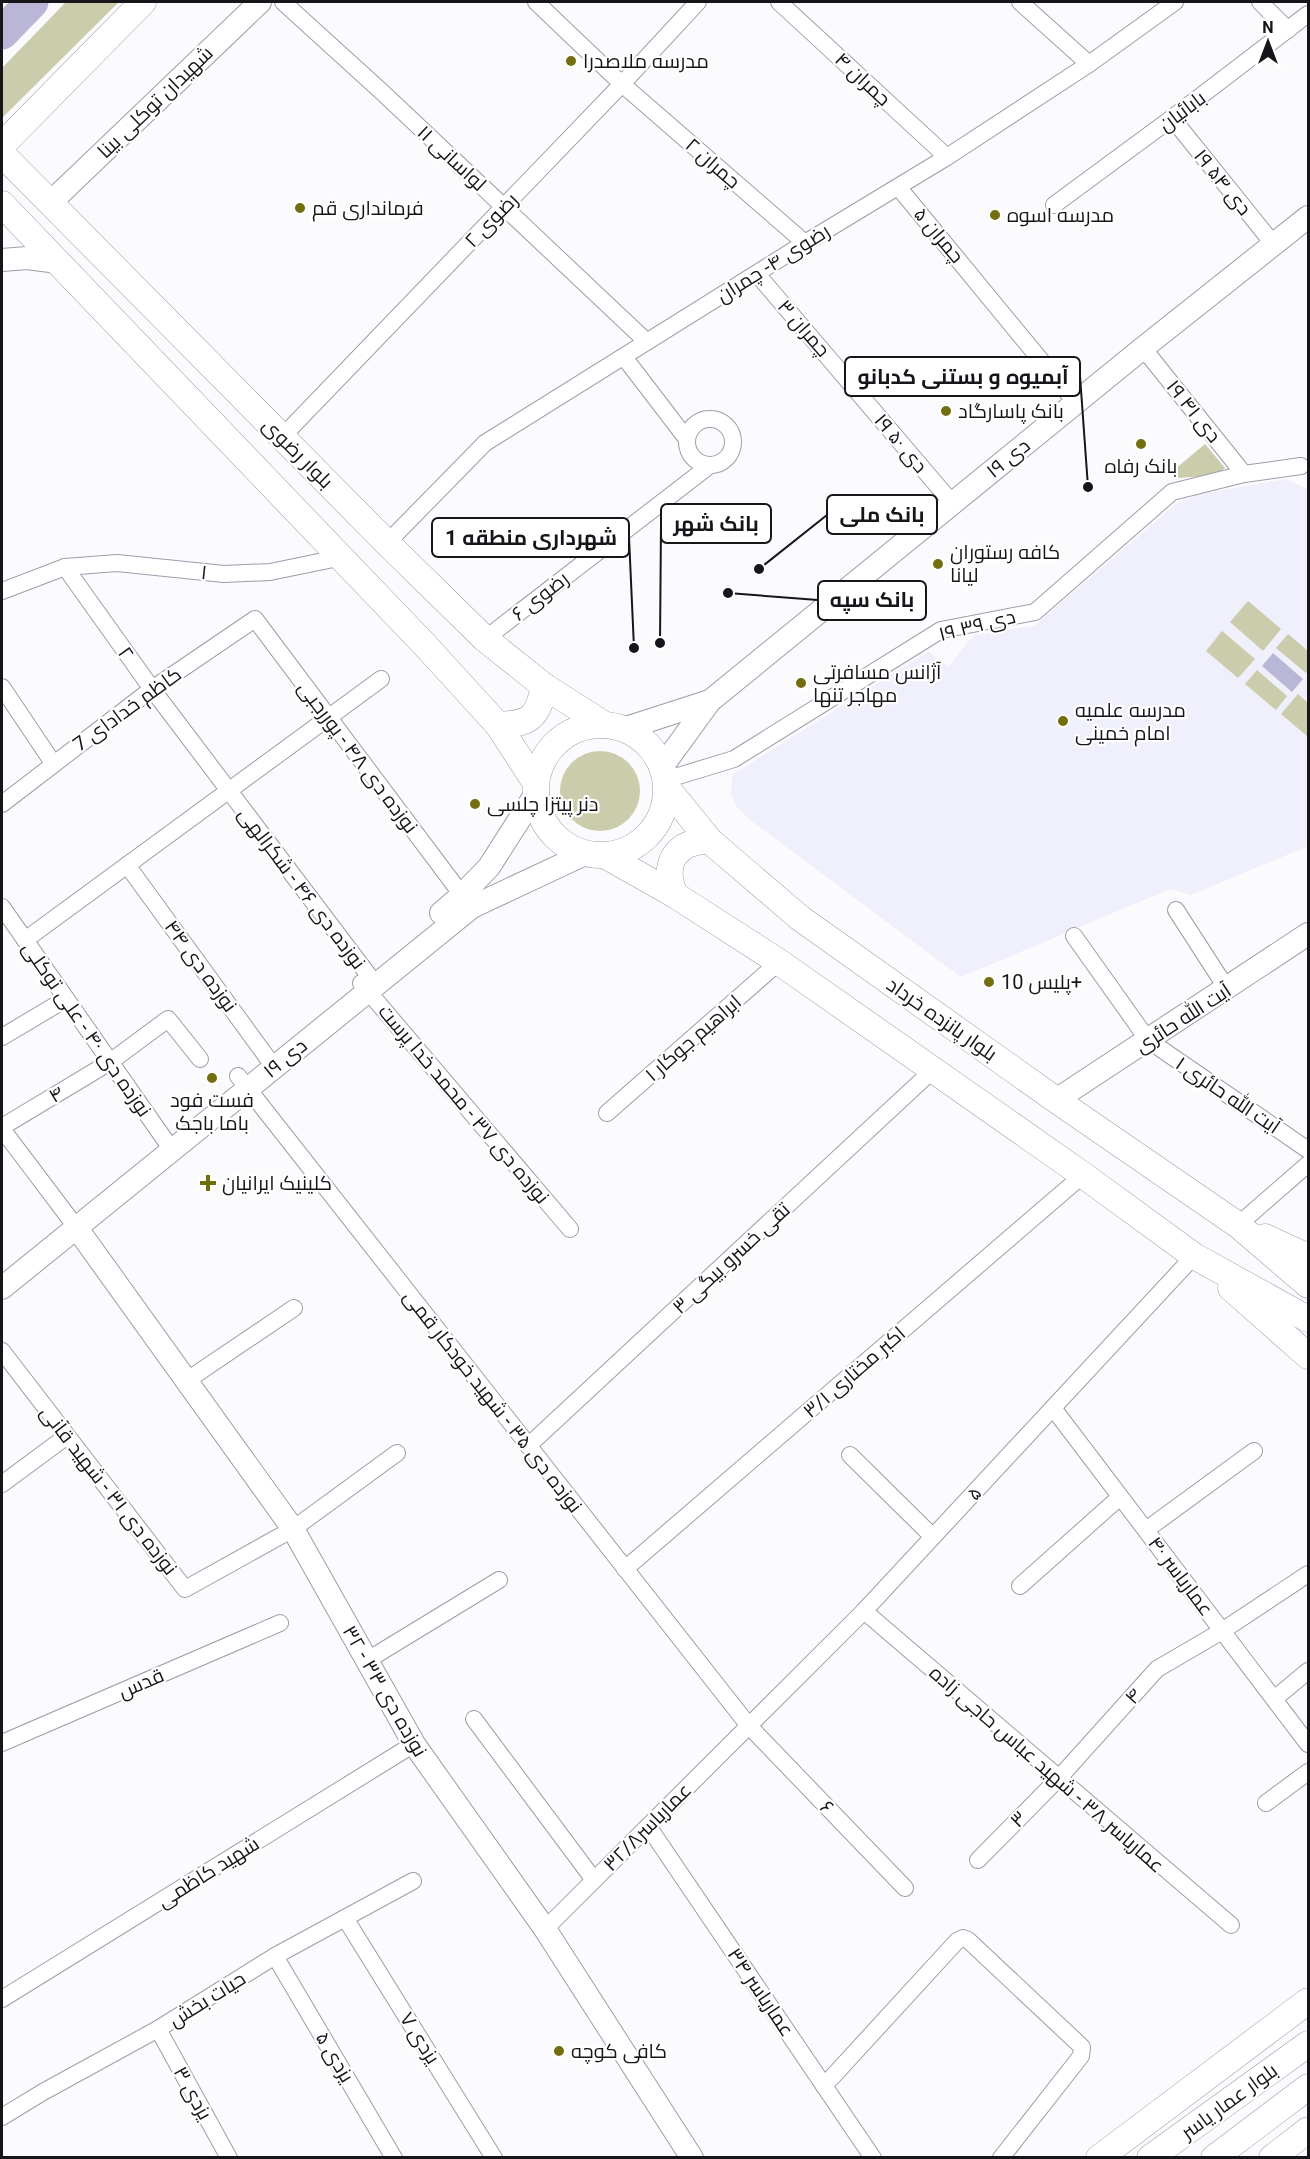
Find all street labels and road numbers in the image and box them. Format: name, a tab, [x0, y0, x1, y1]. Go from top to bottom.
street label: شهیدان توکلی بینا	[92, 41, 218, 164]
street label: چمران ۴	[829, 47, 896, 112]
street label: بابائیان	[1154, 85, 1211, 137]
street label: لواسانی ۱۱	[412, 120, 491, 197]
street label: چمران ۲	[680, 133, 745, 194]
street label: ۱۹ دی ۵۴	[1188, 144, 1257, 221]
street label: رضوی ۲	[459, 188, 524, 253]
street label: چمران ۵	[908, 202, 969, 268]
street label: رضوی ۴- چمران	[712, 219, 835, 308]
street label: چمران ۳	[772, 295, 835, 362]
street label: ۱۹ دی ۴۱	[1161, 375, 1226, 448]
street label: ۱۹ دی ۵۰	[869, 408, 933, 478]
street label: بلوار رضوی	[257, 413, 338, 494]
street label: ۱۹ دی	[981, 433, 1035, 484]
street label: ۱	[200, 560, 208, 584]
street label: رضوی ۶	[507, 566, 574, 626]
street label: ۱۹ دی ۳۹	[936, 604, 1018, 647]
street label: ۲	[113, 642, 139, 664]
street label: 7 کاظم خدادای	[68, 662, 187, 758]
street label: نوزده دی ۴۸ - پوررجبی	[292, 676, 423, 838]
street label: نوزده دی ۴۶ - شکرالهی	[232, 802, 371, 974]
street label: نوزده دی ۴۴	[159, 915, 242, 1017]
street label: نوزده دی ۴۰ - علی توکلی	[17, 937, 157, 1121]
street label: بلوار پانزده خرداد	[882, 972, 1002, 1067]
street label: آیت الله حائری	[1130, 977, 1237, 1059]
street label: ۱ ابراهیم جوکار	[640, 990, 747, 1088]
street label: نوزده دی ۳۷ - محمد خدا پرست	[373, 999, 554, 1209]
street label: ۱۹ دی	[258, 1033, 312, 1084]
street label: آیت الله حائری ۱	[1171, 1050, 1286, 1140]
street label: ۴	[44, 1080, 68, 1108]
street label: ۳ تقی خسرو بیگی	[667, 1197, 796, 1319]
street label: نوزده دی ۳۵ - شهید خودکار قمی	[398, 1285, 588, 1518]
street label: ۳/۱ اکبر مختاری	[798, 1321, 911, 1424]
street label: نوزده دی ۳۱ - شهید قآنی	[35, 1400, 183, 1580]
street label: ۵	[961, 1481, 987, 1505]
street label: عماریاسر ۴۰	[1143, 1532, 1219, 1620]
street label: ۳۲ - نوزده دی ۳۳	[337, 1621, 432, 1761]
street label: عماریاسر ۳۸ - شهید عباس حاجی زاده	[925, 1661, 1169, 1877]
street label: قدس	[115, 1663, 168, 1704]
street label: ۴	[1120, 1683, 1146, 1709]
street label: عماریاسر۳۲/۸	[598, 1778, 696, 1876]
street label: ۶	[815, 1795, 839, 1819]
street label: ۳	[1005, 1806, 1031, 1832]
street label: شهید کاظمی	[153, 1831, 264, 1914]
street label: عماریاسر ۳۴	[723, 1943, 799, 2041]
street label: حیات بخش	[164, 1966, 250, 2033]
street label: یزدی ۷	[394, 2008, 445, 2069]
street label: یزدی ۵	[310, 2027, 360, 2088]
street label: بلوار عمار یاسر	[1175, 2058, 1282, 2145]
street label: یزدی ۳	[168, 2062, 218, 2125]

